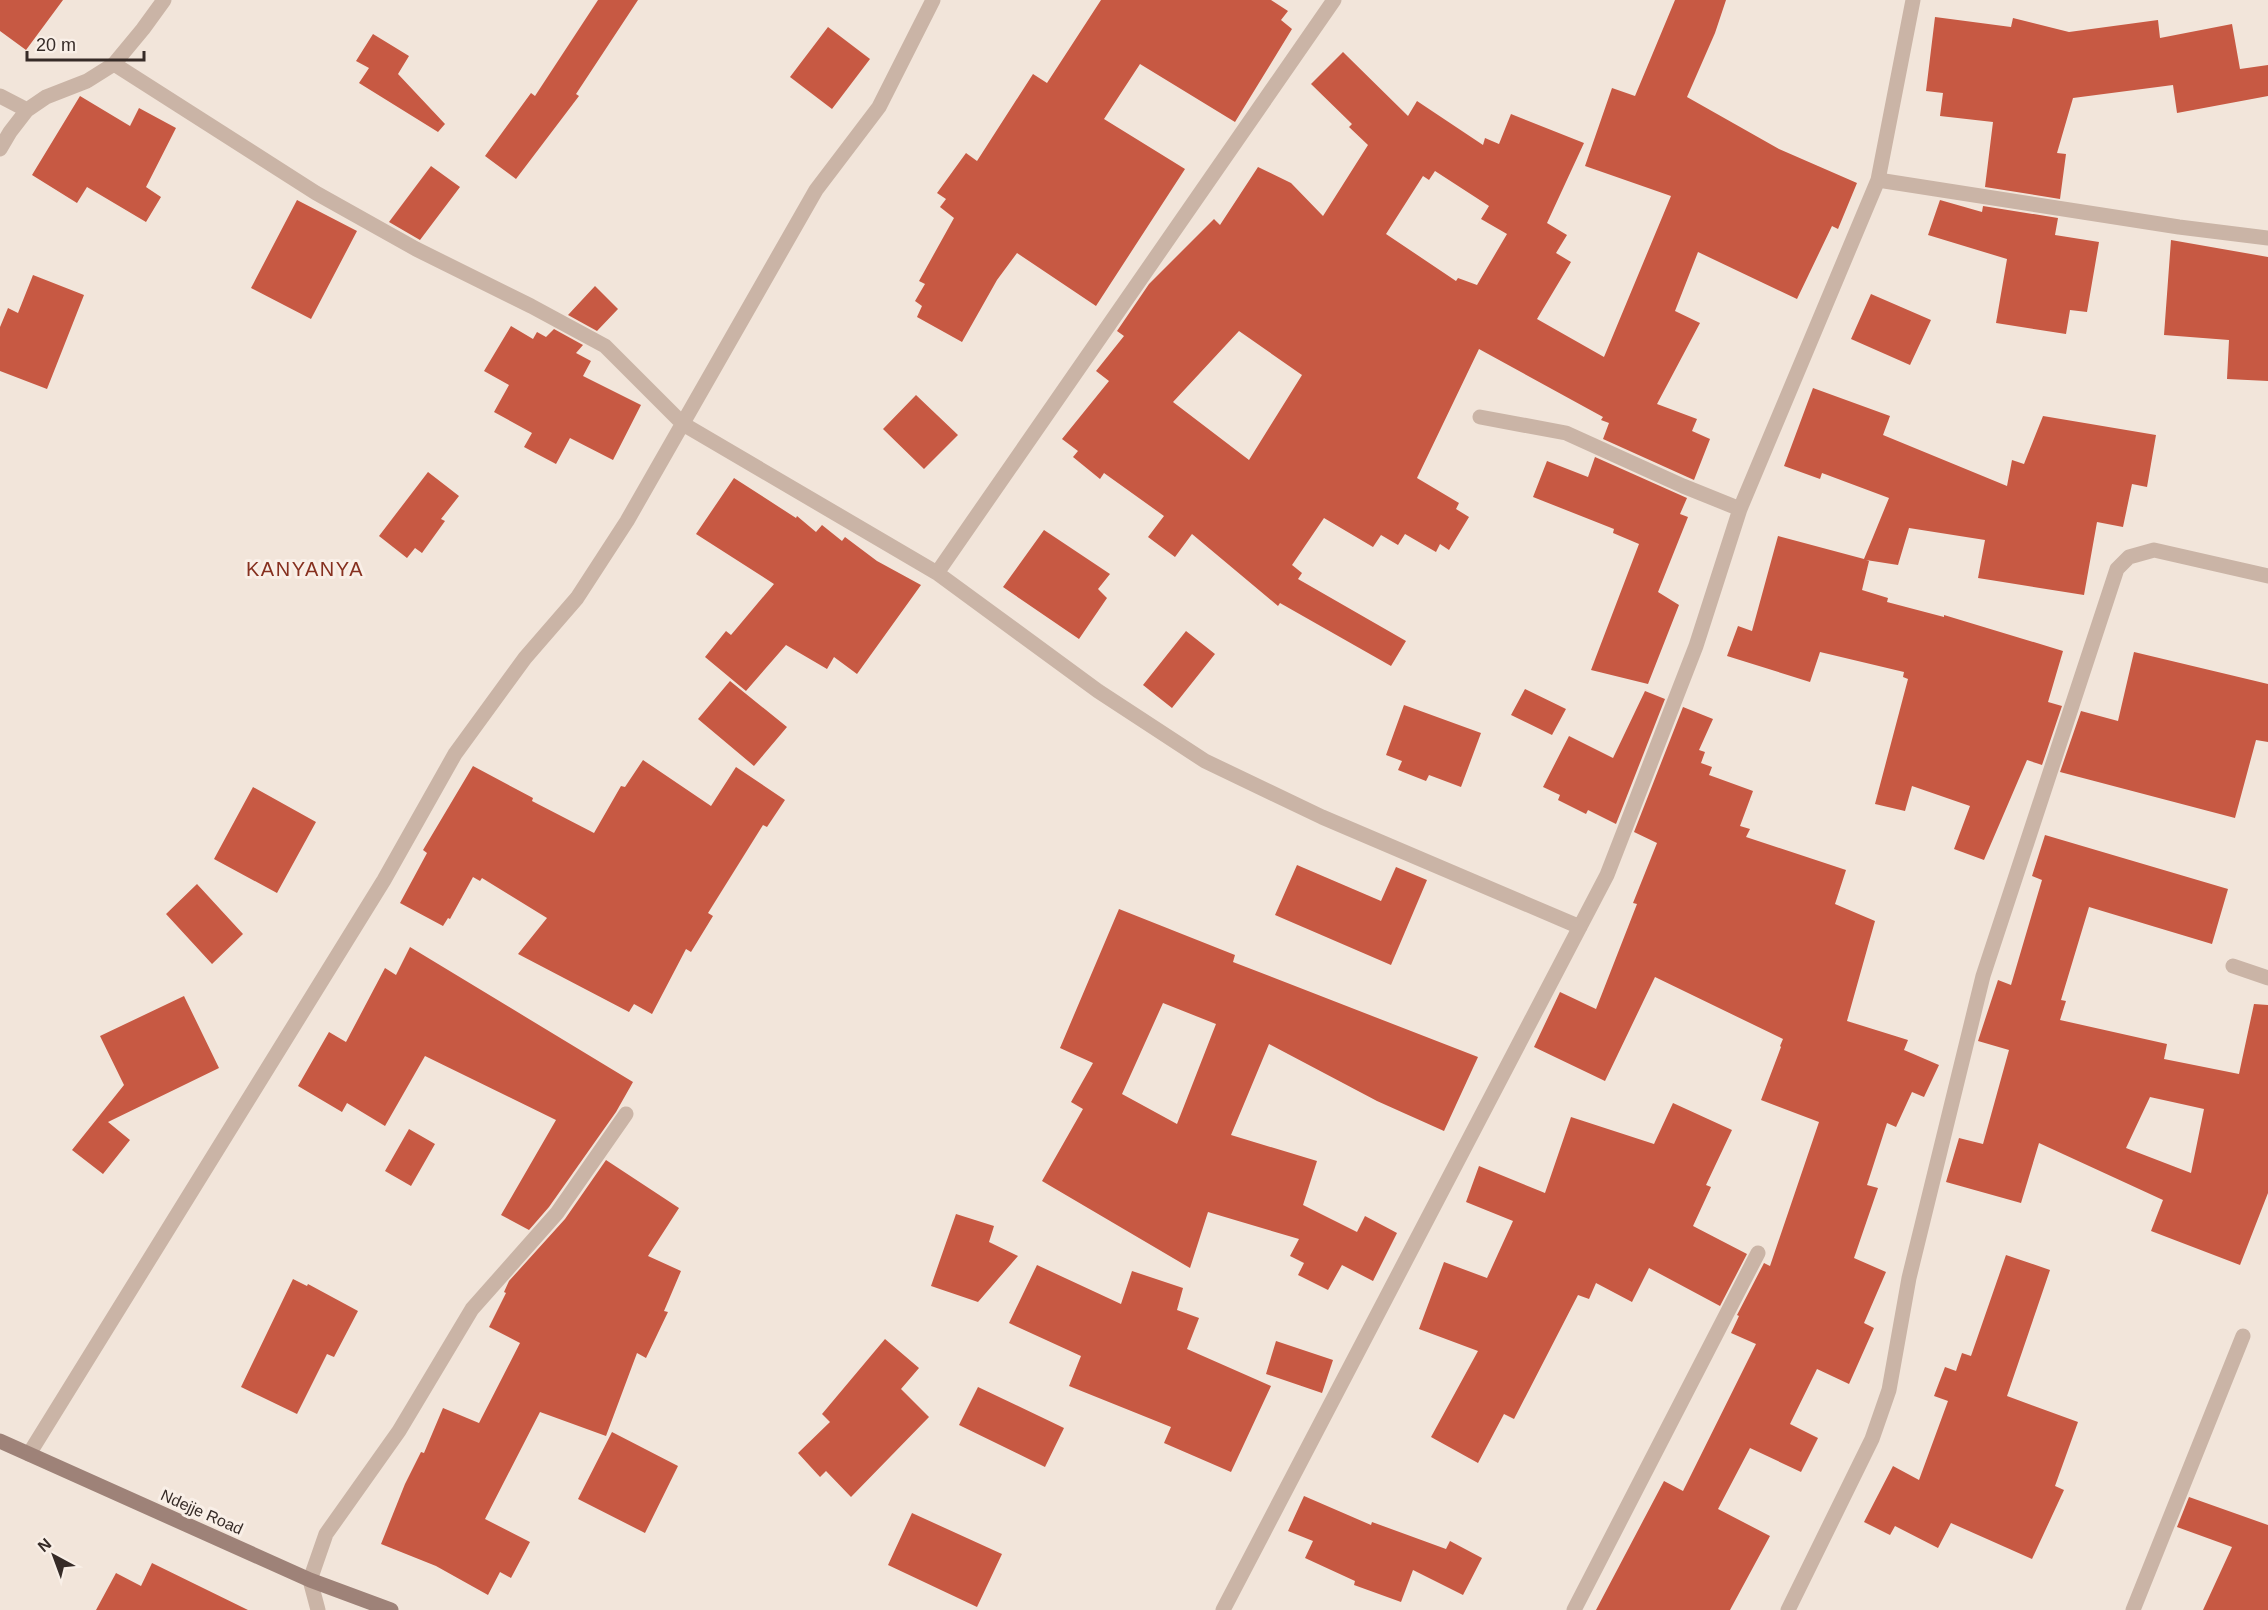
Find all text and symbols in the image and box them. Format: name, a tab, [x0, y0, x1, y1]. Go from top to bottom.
scale bar	[27, 24, 144, 62]
text: 20 m	[36, 35, 76, 55]
district label: KANYANYA	[246, 558, 364, 580]
street label: Ndejje Road	[158, 1486, 246, 1538]
north arrow	[24, 1526, 84, 1586]
text: N	[35, 1535, 54, 1555]

